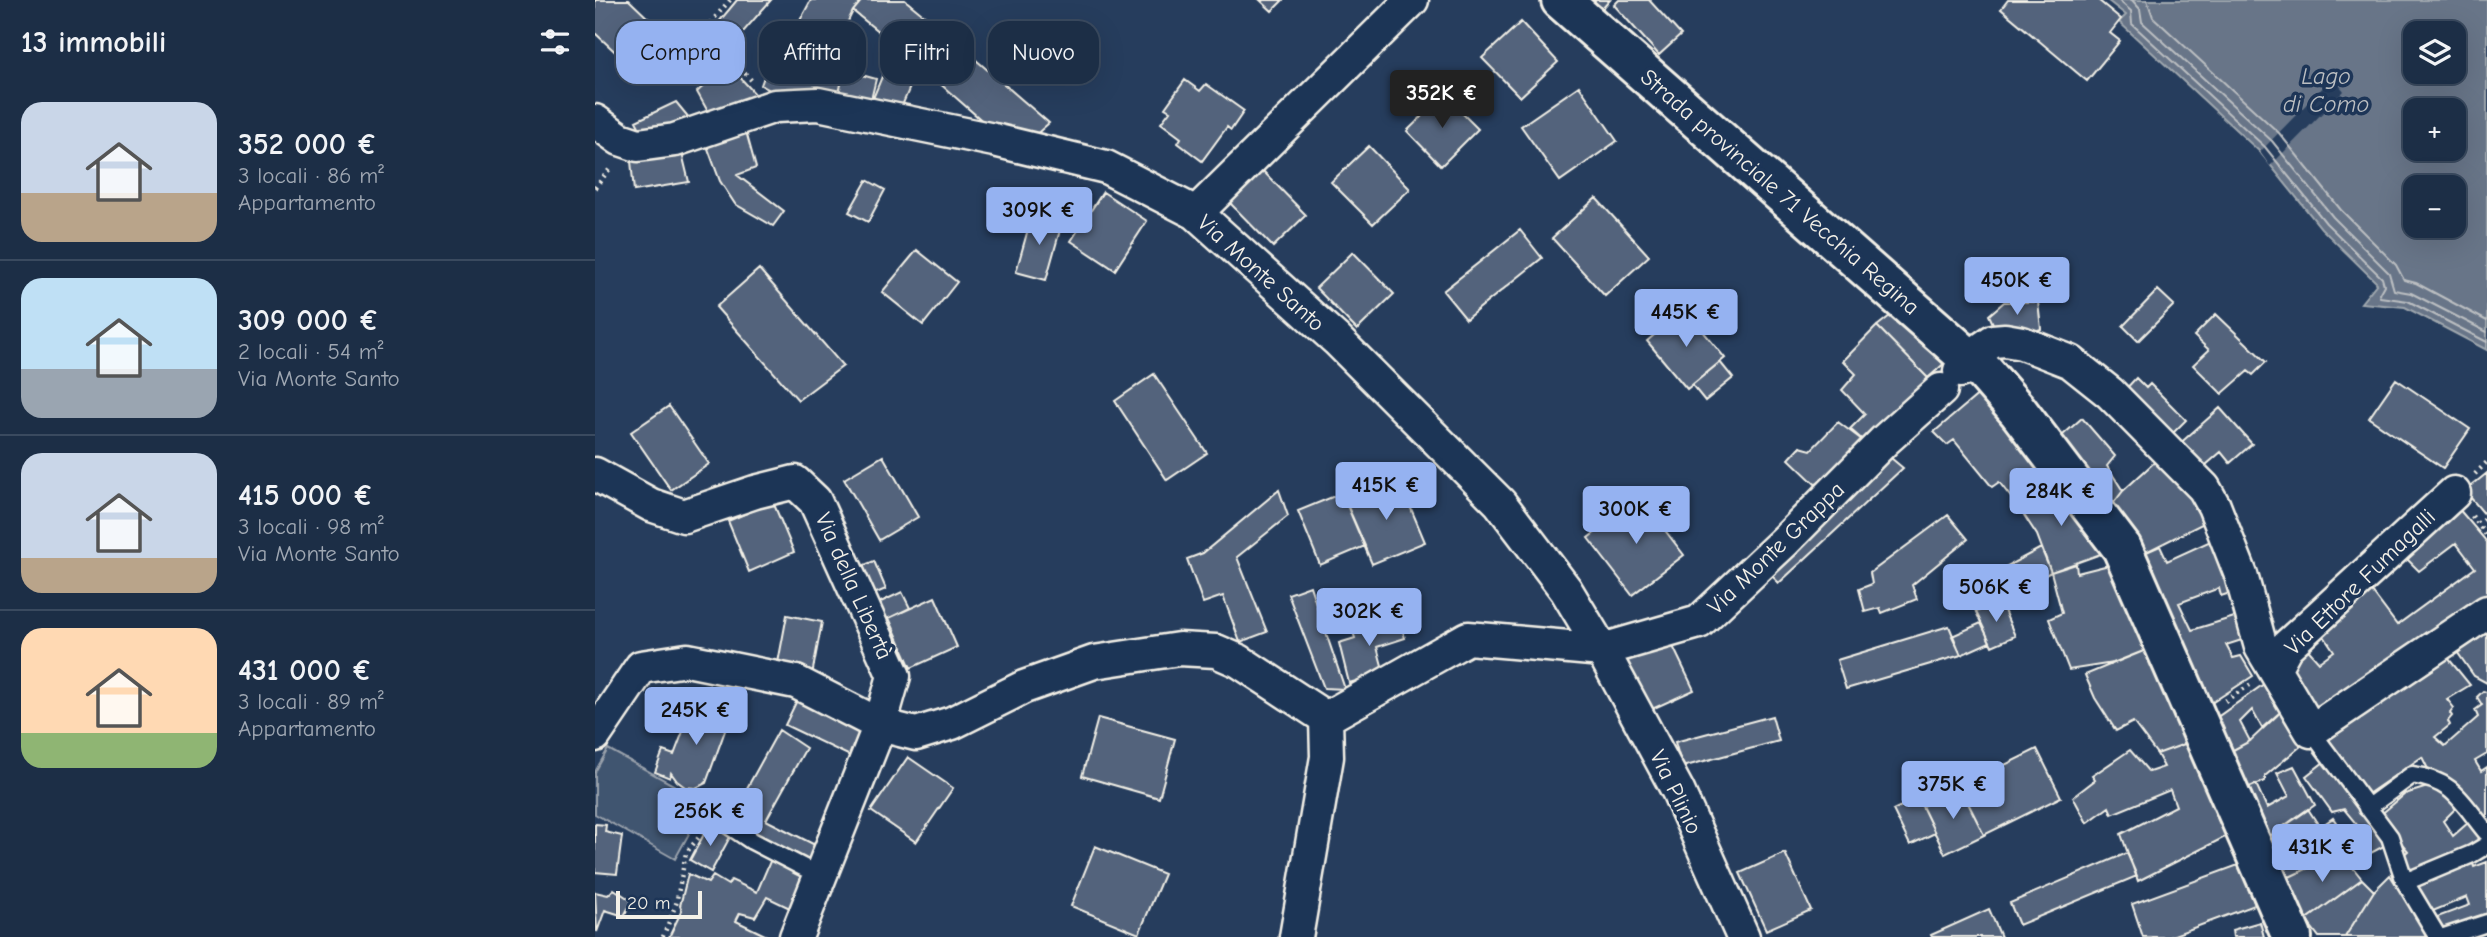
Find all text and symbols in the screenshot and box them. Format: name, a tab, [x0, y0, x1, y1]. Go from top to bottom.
chip: Compra	[616, 21, 745, 84]
chip: Affitta	[759, 21, 866, 84]
chip: Filtri	[880, 21, 974, 84]
chip: Nuovo	[988, 21, 1099, 84]
map controls	[2403, 21, 2466, 238]
button: layers	[2403, 21, 2466, 84]
icon: filters	[536, 23, 574, 61]
text: 13 immobili	[21, 25, 166, 60]
water label: Lago di Como	[2283, 62, 2369, 118]
street label: Strada provinciale 71 Vecchia Regina	[1635, 63, 1925, 321]
pin: 352K €	[1385, 71, 1499, 130]
text: 352K €	[1406, 79, 1478, 106]
button: +	[2403, 98, 2466, 161]
text: 352 000 €	[238, 127, 377, 162]
icon: home	[77, 130, 161, 214]
text: 3 locali · 86 m²	[238, 162, 384, 189]
button: −	[2403, 175, 2466, 238]
pin: 309K €	[982, 188, 1096, 247]
text: Appartamento	[238, 189, 376, 216]
text: 309K €	[1002, 196, 1076, 223]
street label: Via Monte Santo	[1192, 209, 1330, 337]
pin: 450K €	[1960, 258, 2074, 317]
text: 450K €	[1980, 266, 2054, 293]
pin: 445K €	[1629, 290, 1743, 349]
text: 445K €	[1651, 298, 1721, 325]
text: 309 000 €	[238, 303, 379, 338]
icon: home	[77, 306, 161, 390]
text: 2 locali · 54 m²	[238, 338, 384, 365]
text: Via Monte Santo	[238, 365, 400, 392]
pin: 415K €	[1329, 462, 1443, 522]
pin: 284K €	[2004, 468, 2118, 528]
text: 415K €	[1351, 471, 1421, 498]
street label: Via Monte Grappa	[1702, 476, 1850, 620]
text: 284K €	[2025, 477, 2097, 504]
text: 415 000 €	[238, 478, 373, 513]
icon: home	[77, 481, 161, 565]
pin: 300K €	[1579, 486, 1693, 546]
text: 300K €	[1599, 495, 1673, 522]
street label: Via Ettore Fumagalli	[2279, 503, 2441, 661]
street label: Via della Libertà	[810, 508, 898, 664]
text: 3 locali · 98 m²	[238, 513, 384, 540]
text: Via Monte Santo	[238, 540, 400, 567]
pin: 506K €	[1939, 564, 2053, 624]
text: 506K €	[1959, 573, 2033, 600]
pin: 302K €	[1312, 588, 1426, 648]
text: 302K €	[1333, 597, 1405, 624]
text: 431 000 €	[238, 653, 372, 688]
icon: home	[77, 656, 161, 740]
text: 3 locali · 89 m²	[238, 688, 384, 715]
pin: 245K €	[639, 688, 753, 747]
text: 245K €	[661, 696, 731, 723]
text: Appartamento	[238, 715, 376, 742]
street label: Via Plinio	[1644, 745, 1708, 839]
pin: 375K €	[1896, 762, 2010, 821]
text: 375K €	[1918, 770, 1988, 797]
pin: 256K €	[653, 788, 767, 848]
text: 256K €	[674, 797, 746, 824]
pin: 431K €	[2265, 824, 2379, 884]
text: 431K €	[2288, 833, 2356, 860]
scale bar	[616, 888, 702, 920]
text: 20 m	[627, 892, 671, 914]

